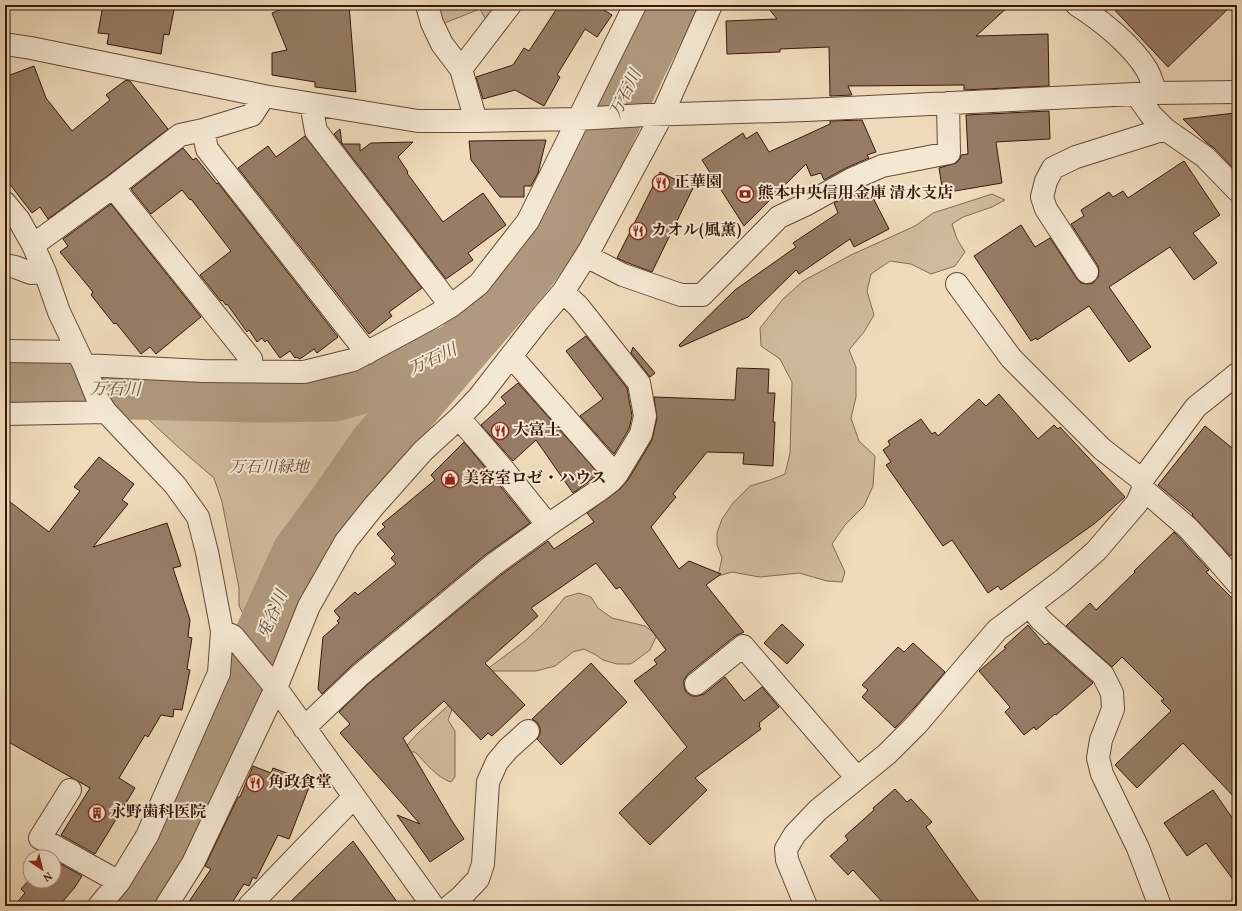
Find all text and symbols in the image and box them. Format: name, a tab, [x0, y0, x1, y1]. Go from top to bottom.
water label: 万石川	[604, 64, 648, 122]
place label: 正華園	[674, 172, 722, 194]
restaurant icon: 正華園	[651, 173, 671, 193]
place label: 熊本中央信用金庫 清水支店	[758, 183, 953, 205]
bank icon: 熊本中央信用金庫 清水支店	[735, 184, 755, 204]
place label: カオル(風薫)	[651, 220, 741, 242]
restaurant icon: カオル(風薫)	[628, 221, 648, 241]
water label: 万石川	[405, 338, 463, 381]
water label: 万石川	[89, 378, 143, 402]
place label: 大富士	[513, 420, 561, 442]
restaurant icon: 大富士	[490, 421, 510, 441]
park label: 万石川緑地	[229, 457, 311, 479]
place label: 美容室ロゼ・ハウス	[463, 468, 607, 490]
shop icon: 美容室ロゼ・ハウス	[440, 469, 460, 489]
water label: 兎谷川	[252, 585, 295, 643]
place label: 角政食堂	[268, 772, 332, 794]
restaurant icon: 角政食堂	[245, 773, 265, 793]
place label: 永野歯科医院	[110, 802, 206, 824]
building icon: 永野歯科医院	[87, 803, 107, 823]
north arrow	[22, 849, 62, 889]
text: N	[39, 868, 54, 884]

